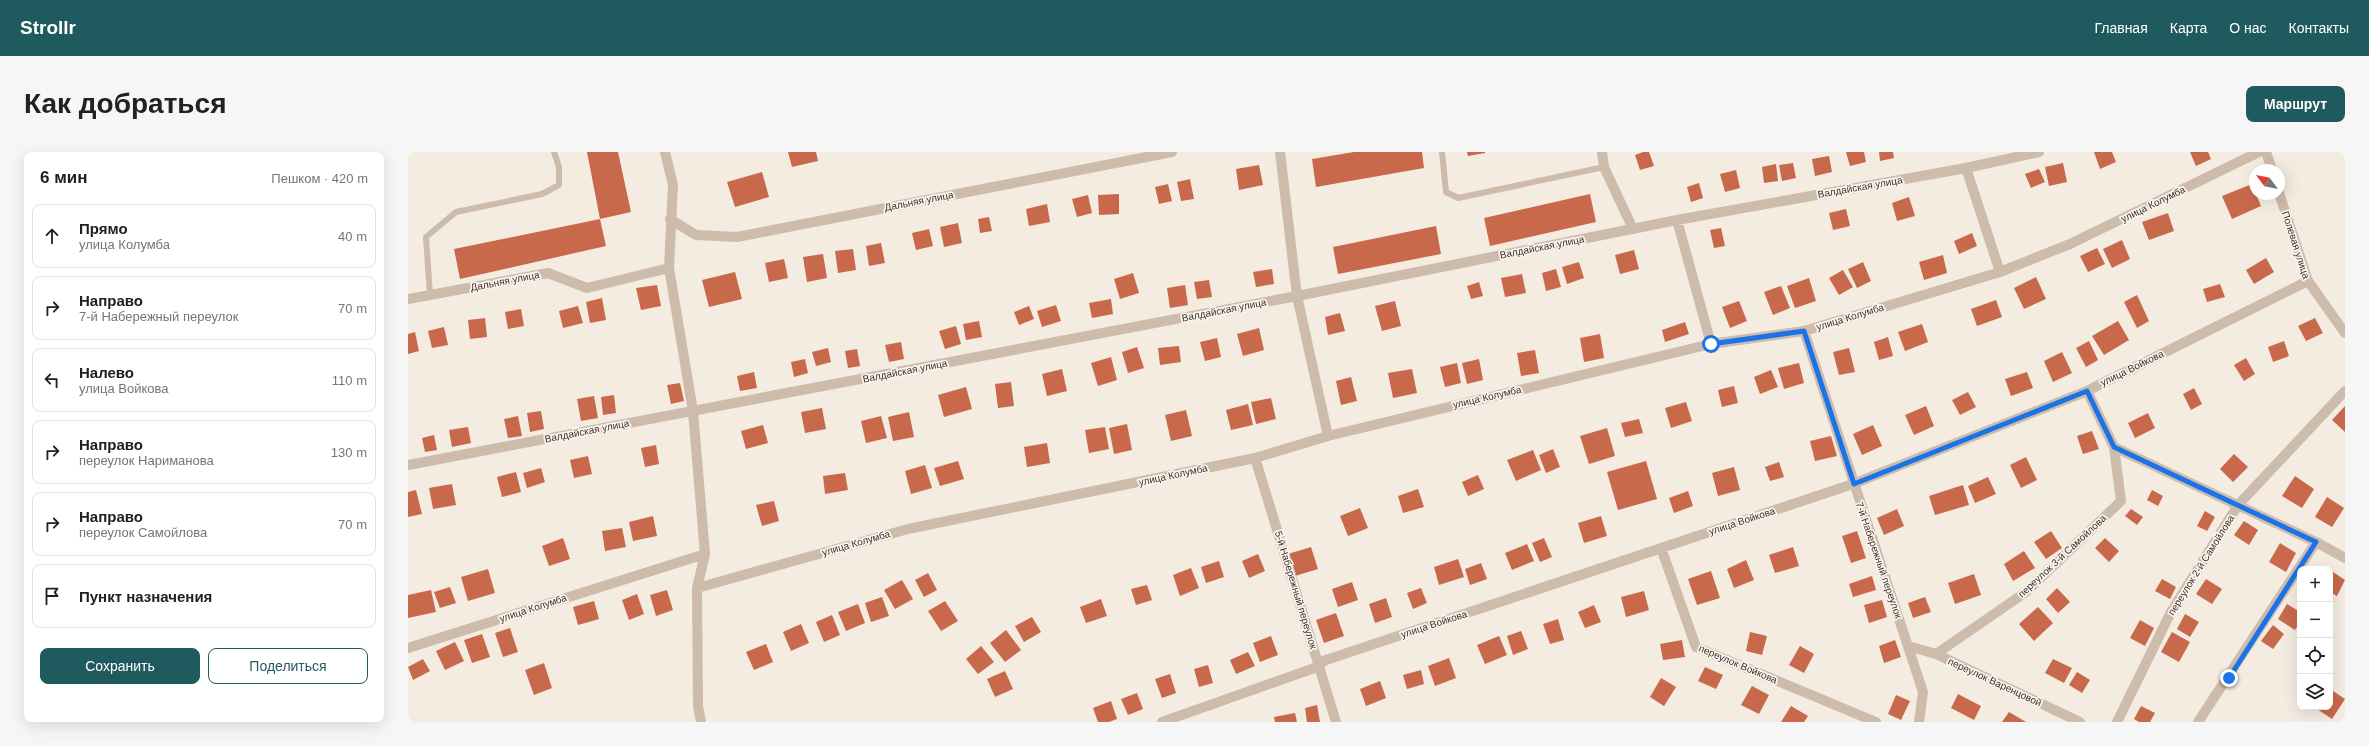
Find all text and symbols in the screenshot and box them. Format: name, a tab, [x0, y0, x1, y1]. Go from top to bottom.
text: Strollr	[20, 17, 76, 38]
text: Главная	[2094, 20, 2148, 36]
text: Карта	[2170, 20, 2207, 36]
text: О нас	[2229, 20, 2267, 36]
text: Контакты	[2289, 20, 2349, 36]
button: Маршрут	[2246, 86, 2345, 122]
text: Как добраться	[24, 88, 226, 119]
north arrow	[2249, 164, 2285, 200]
text: 6 мин	[40, 168, 87, 187]
text: Пешком · 420 m	[271, 171, 368, 186]
street label: Валдайская улица	[1817, 174, 1904, 200]
street label: улица Колумба	[2119, 184, 2187, 224]
street label: Дальняя улица	[884, 189, 955, 213]
street label: Полевая улица	[2280, 210, 2312, 281]
text: Прямо	[79, 220, 128, 237]
icon: ahead	[41, 225, 63, 247]
text: 40 m	[338, 229, 367, 244]
street label: Валдайская улица	[1499, 233, 1586, 261]
text: улица Колумба	[79, 237, 170, 252]
street label: Дальняя улица	[470, 269, 541, 293]
text: Направо	[79, 292, 143, 309]
street label: Валдайская улица	[1181, 296, 1268, 324]
icon: right	[41, 297, 63, 319]
text: 70 m	[338, 301, 367, 316]
street label: улица Колумба	[1815, 301, 1885, 332]
text: 7-й Набережный переулок	[79, 309, 238, 324]
route start	[1702, 335, 1720, 353]
street label: улица Войкова	[2099, 348, 2166, 388]
street label: Валдайская улица	[862, 357, 949, 385]
text: Налево	[79, 364, 134, 381]
icon: left	[41, 369, 63, 391]
text: 110 m	[332, 373, 367, 388]
text: улица Войкова	[79, 381, 169, 396]
street label: улица Колумба	[1452, 384, 1523, 410]
street label: Валдайская улица	[544, 417, 631, 445]
text: Направо	[79, 436, 143, 453]
icon: right	[41, 441, 63, 463]
text: 130 m	[331, 445, 367, 460]
text: переулок Нариманова	[79, 453, 214, 468]
street label: улица Колумба	[1138, 462, 1209, 488]
street label: 7-й Набережный переулок	[1854, 500, 1904, 620]
street label: улица Войкова	[1708, 505, 1777, 537]
text: Направо	[79, 508, 143, 525]
street label: переулок 3-й Самойлова	[2016, 512, 2108, 600]
icon: right	[41, 513, 63, 535]
street label: переулок 2-й Самойлова	[2166, 513, 2237, 617]
text: 70 m	[338, 517, 367, 532]
text: переулок Самойлова	[79, 525, 207, 540]
street label: улица Колумба	[821, 528, 892, 558]
street label: 5-й Набережный переулок	[1273, 530, 1319, 651]
map controls	[2297, 566, 2333, 710]
button: +	[2297, 566, 2333, 602]
icon: arrive	[41, 585, 63, 607]
text: Пункт назначения	[79, 588, 212, 605]
street label: улица Колумба	[498, 592, 568, 624]
button: −	[2297, 602, 2333, 638]
street label: улица Войкова	[1400, 608, 1469, 640]
button: locate	[2297, 638, 2333, 674]
street label: переулок Войкова	[1697, 643, 1779, 686]
button: Сохранить	[40, 648, 200, 684]
button: Поделиться	[208, 648, 368, 684]
street label: переулок Варенцовой	[1947, 655, 2043, 709]
route end	[2220, 669, 2238, 687]
button: layers	[2297, 674, 2333, 710]

